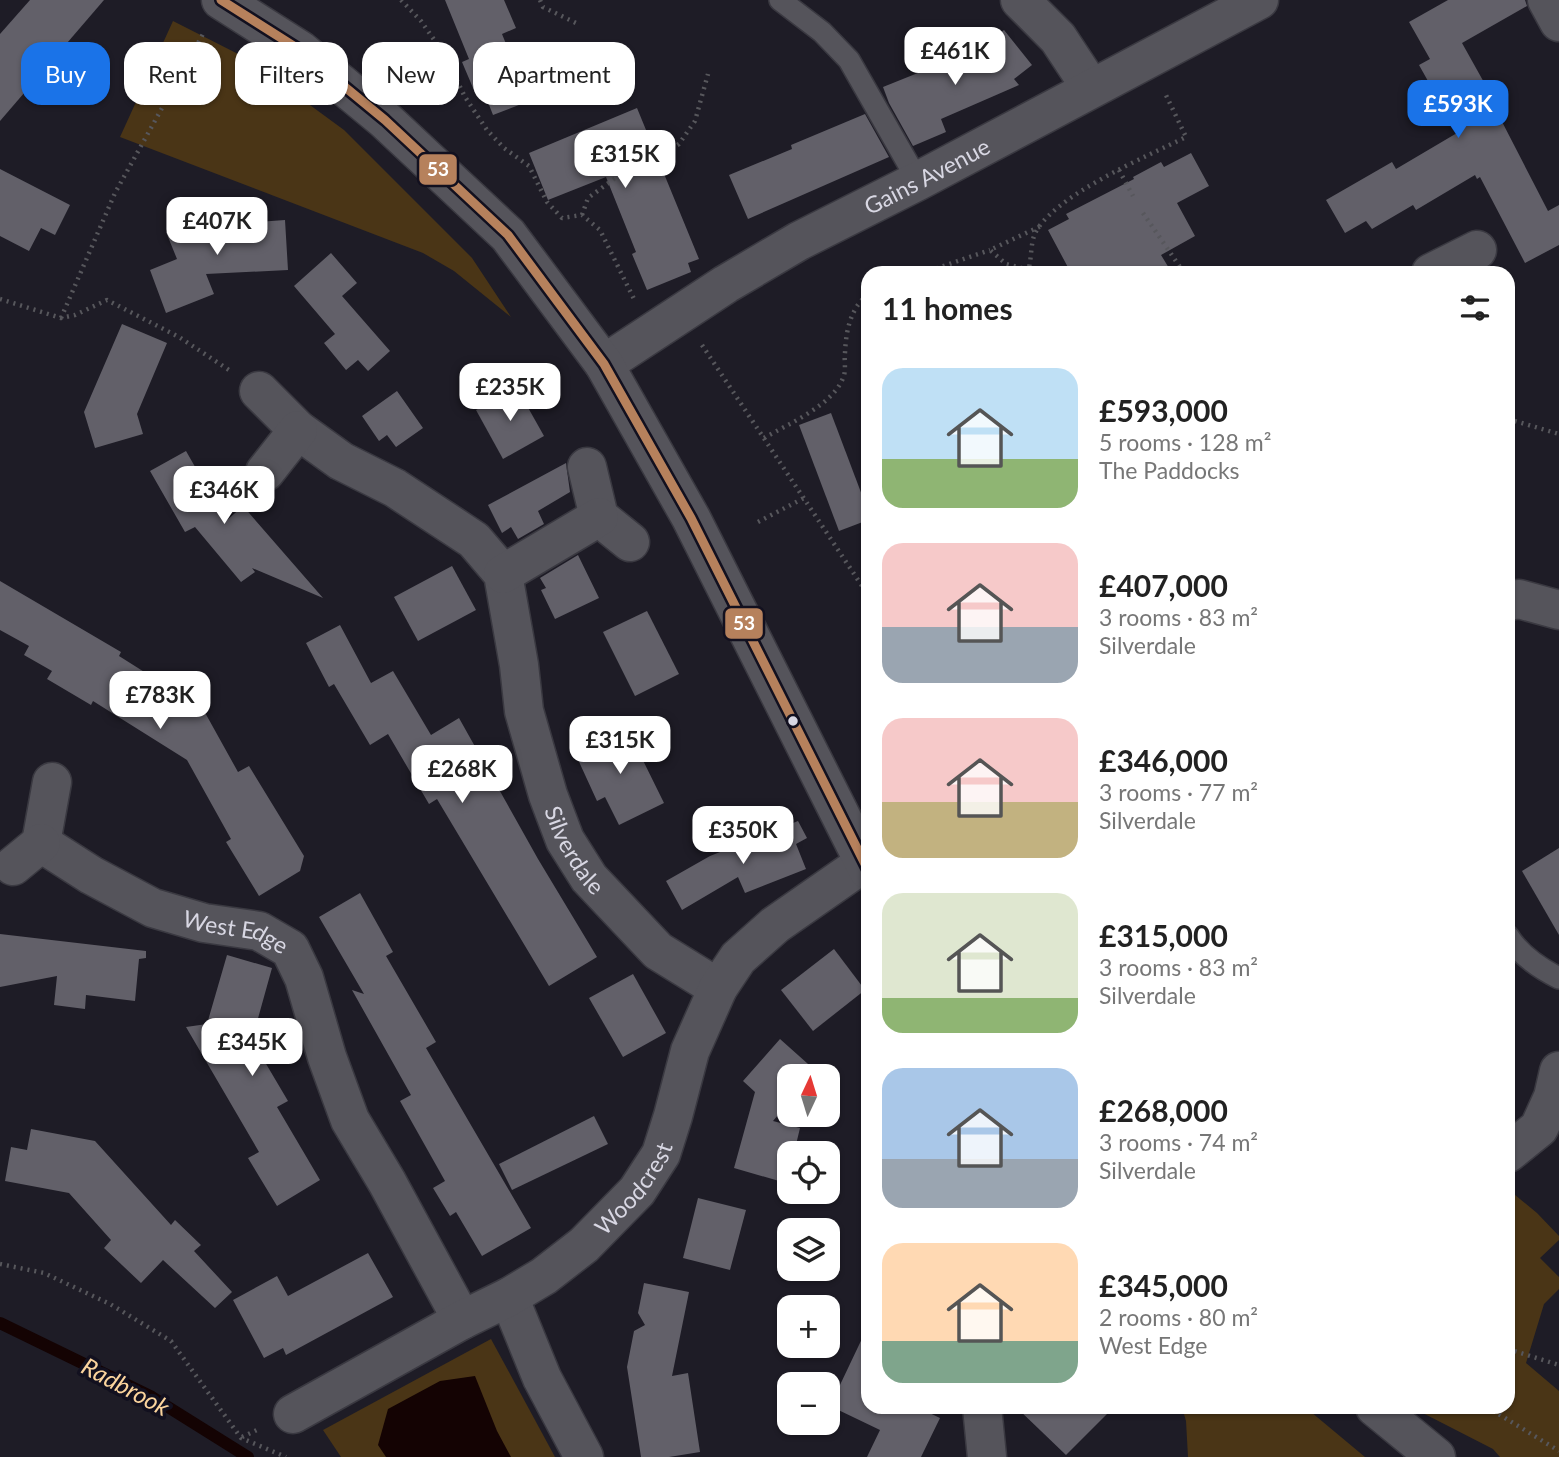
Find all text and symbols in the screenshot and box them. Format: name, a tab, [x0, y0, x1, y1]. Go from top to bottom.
pin: £461K	[906, 28, 1004, 87]
text: £461K	[920, 36, 990, 64]
chip: Buy	[21, 42, 110, 105]
chip: Rent	[124, 42, 221, 105]
chip: Filters	[235, 42, 348, 105]
chip: New	[362, 42, 459, 105]
chip: Apartment	[473, 42, 635, 105]
pin: £593K	[1409, 80, 1507, 140]
text: £593K	[1423, 89, 1493, 117]
pin: £315K	[576, 130, 674, 190]
street label: Gains Avenue	[859, 132, 994, 220]
text: £315K	[590, 139, 660, 167]
line badge: 53	[418, 153, 458, 186]
text: 53	[427, 157, 449, 180]
pin: £407K	[168, 198, 266, 257]
text: £407K	[182, 206, 252, 234]
icon: filters	[1456, 289, 1494, 327]
text: 11 homes	[882, 290, 1013, 326]
pin: £235K	[461, 364, 559, 423]
text: £235K	[475, 372, 545, 400]
text: £593,000	[1099, 392, 1228, 428]
icon: home	[938, 396, 1022, 480]
text: 5 rooms · 128 m²	[1099, 428, 1271, 456]
text: The Paddocks	[1099, 456, 1240, 484]
pin: £346K	[175, 466, 273, 526]
text: £346K	[189, 475, 259, 503]
text: £407,000	[1099, 567, 1228, 603]
icon: home	[938, 571, 1022, 655]
text: 3 rooms · 83 m²	[1099, 603, 1258, 631]
line badge: 53	[724, 607, 764, 640]
text: 53	[733, 611, 755, 634]
text: Silverdale	[1099, 631, 1196, 659]
pin: £783K	[111, 672, 209, 731]
text: £783K	[125, 680, 195, 708]
unlabelled marker	[786, 714, 800, 728]
pin: £315K	[571, 716, 669, 776]
text: £315K	[585, 725, 655, 753]
text: £346,000	[1099, 742, 1228, 778]
pin: £268K	[413, 746, 511, 805]
icon: home	[938, 746, 1022, 830]
text: £268K	[427, 754, 497, 782]
text: 3 rooms · 77 m²	[1099, 778, 1258, 806]
street label: Silverdale	[539, 802, 611, 900]
pin: £350K	[694, 806, 792, 866]
text: Silverdale	[1099, 806, 1196, 834]
text: £350K	[708, 815, 778, 843]
street label: West Edge	[180, 904, 294, 959]
text: £315,000	[1099, 917, 1228, 953]
icon: home	[938, 921, 1022, 1005]
text: 3 rooms · 83 m²	[1099, 953, 1258, 981]
text: Silverdale	[1099, 981, 1196, 1009]
pin: £345K	[203, 1018, 301, 1078]
text: £345K	[217, 1027, 287, 1055]
north arrow	[777, 1064, 840, 1127]
map controls	[777, 1064, 840, 1435]
text: £268,000	[1099, 1092, 1228, 1128]
icon: home	[938, 1096, 1022, 1180]
text: 3 rooms · 74 m²	[1099, 1128, 1258, 1156]
street label: Woodcrest	[588, 1138, 678, 1240]
button: locate	[777, 1141, 840, 1204]
text: Silverdale	[1099, 1156, 1196, 1184]
button: layers	[777, 1218, 840, 1281]
text: £345,000	[1099, 1267, 1228, 1303]
icon: home	[938, 1271, 1022, 1355]
button: +	[777, 1295, 840, 1358]
text: 2 rooms · 80 m²	[1099, 1303, 1258, 1331]
text: West Edge	[1099, 1331, 1207, 1359]
water label: Radbrook	[77, 1351, 175, 1421]
button: −	[777, 1372, 840, 1435]

